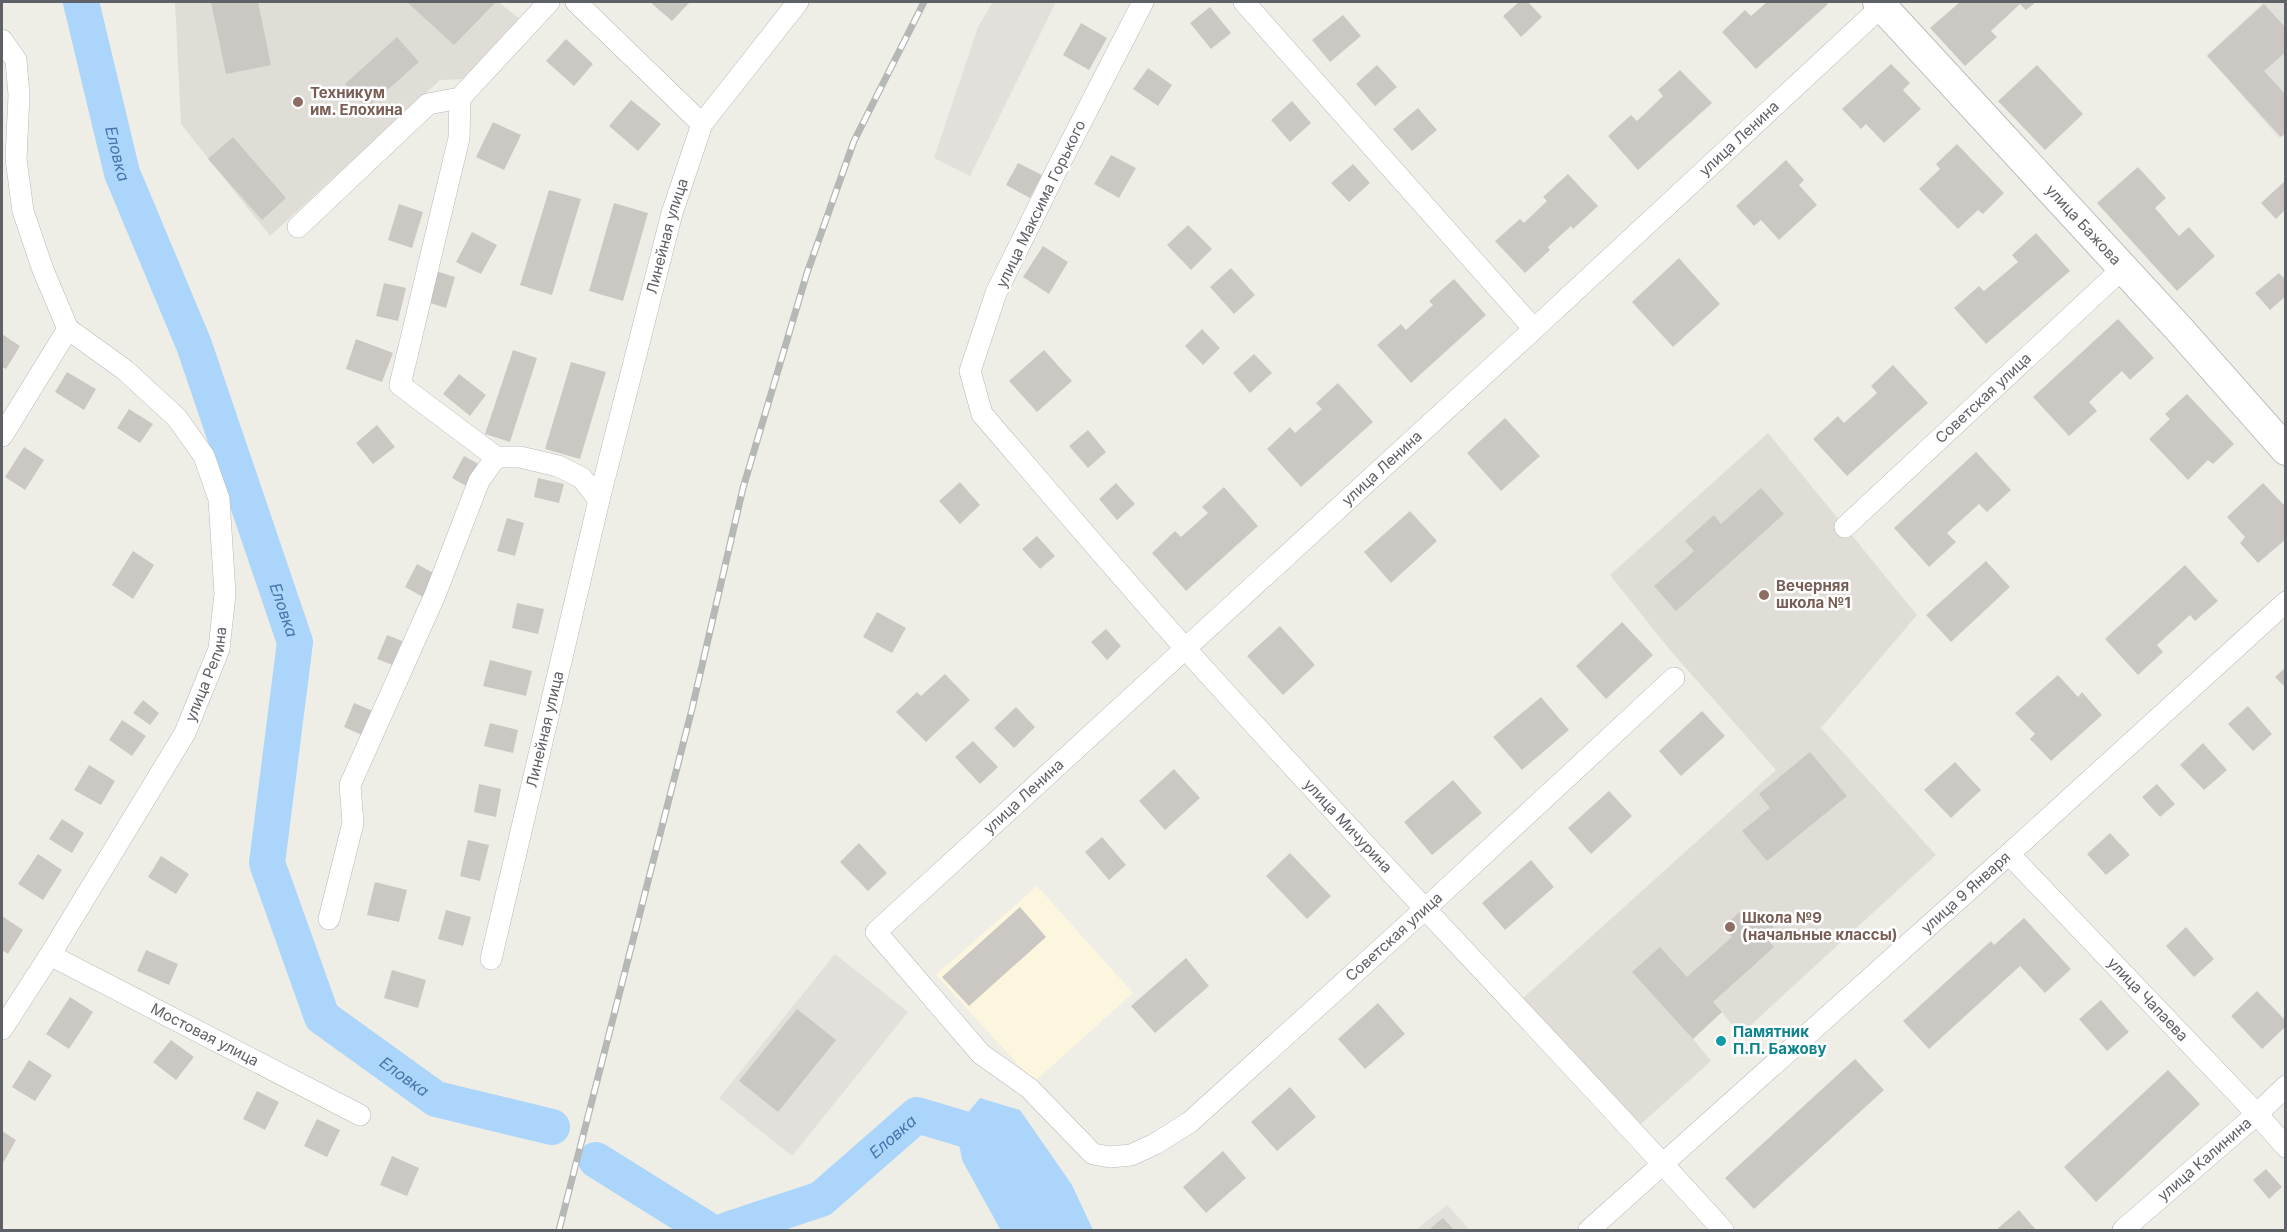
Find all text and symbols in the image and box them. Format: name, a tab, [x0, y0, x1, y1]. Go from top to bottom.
place label: Техникум им. Елохина	[310, 83, 403, 119]
marker: Техникум им. Елохина	[291, 95, 305, 109]
street label: улица Ленина	[1695, 97, 1783, 180]
street label: улица Максима Горького	[992, 117, 1090, 291]
water label: Еловка	[101, 124, 134, 185]
street label: Линейная улица	[642, 176, 692, 296]
street label: улица Бажова	[2042, 180, 2125, 269]
street label: Советская улица	[1931, 348, 2035, 447]
street label: улица Ленина	[1338, 426, 1426, 509]
place label: Вечерняя школа №1	[1776, 576, 1851, 612]
water label: Еловка	[266, 580, 303, 640]
marker: Вечерняя школа №1	[1757, 588, 1771, 602]
street label: улица Репина	[181, 626, 230, 724]
street label: Линейная улица	[522, 669, 567, 789]
street label: улица Ленина	[979, 755, 1067, 838]
street label: улица Мичурина	[1300, 775, 1397, 877]
street label: улица 9 Января	[1917, 847, 2014, 937]
street label: Советская улица	[1341, 888, 1446, 985]
place label: Школа №9 (начальные классы)	[1742, 908, 1897, 944]
marker: Школа №9 (начальные классы)	[1723, 920, 1737, 934]
street label: улица Чапаева	[2104, 953, 2193, 1045]
street label: Мостовая улица	[148, 999, 262, 1070]
place label: Памятник П.П. Бажову	[1733, 1022, 1826, 1058]
marker: Памятник П.П. Бажову	[1714, 1034, 1728, 1048]
water label: Еловка	[376, 1052, 433, 1101]
water label: Еловка	[865, 1110, 920, 1162]
street label: улица Калинина	[2154, 1113, 2255, 1205]

